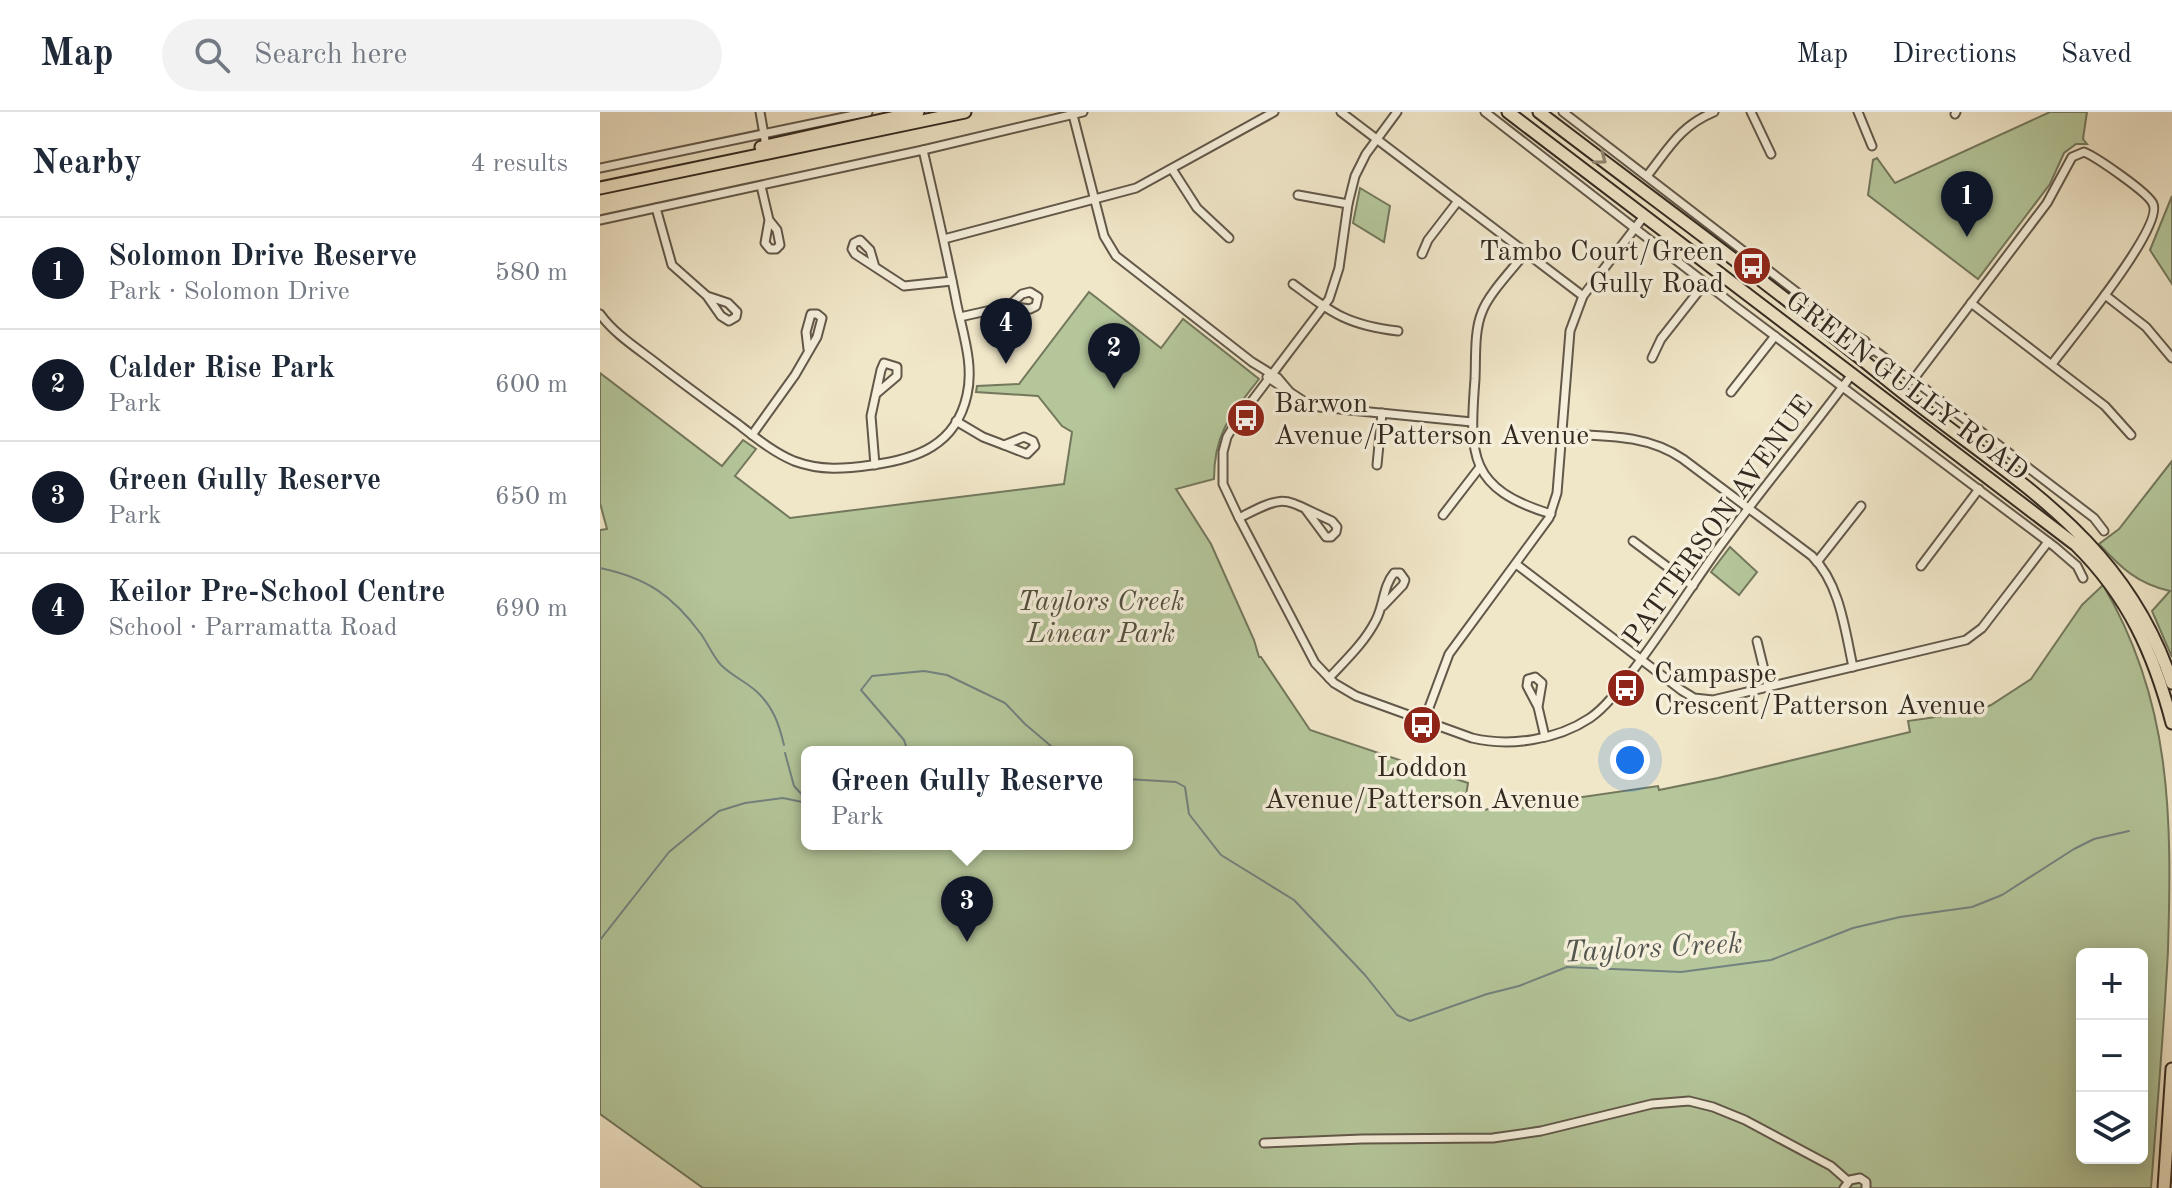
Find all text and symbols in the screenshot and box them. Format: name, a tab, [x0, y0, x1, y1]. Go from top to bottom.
search box	[162, 19, 722, 91]
icon: search	[190, 33, 234, 77]
text: Map	[40, 36, 114, 74]
text: Search here	[254, 40, 407, 70]
text: Map	[1796, 41, 1848, 69]
text: Directions	[1892, 41, 2017, 69]
text: Saved	[2061, 41, 2132, 69]
text: Nearby	[32, 147, 142, 181]
one-way arrow	[1592, 150, 1607, 164]
text: 4 results	[470, 151, 568, 177]
pin: 1	[1941, 171, 1993, 237]
place label: Tambo Court/Green Gully Road	[1479, 239, 1724, 299]
text: Solomon Drive Reserve	[108, 242, 417, 272]
bus stop icon: Tambo Court/Green Gully Road	[1731, 245, 1773, 287]
text: 1	[50, 260, 66, 286]
text: 580 m	[495, 260, 568, 286]
text: Park · Solomon Drive	[108, 279, 350, 305]
street label: GREEN GULLY ROAD	[1780, 287, 2033, 488]
pin: 4	[980, 298, 1032, 364]
pin: 2	[1088, 323, 1140, 389]
text: Calder Rise Park	[108, 354, 335, 384]
text: 2	[50, 372, 66, 398]
text: 600 m	[495, 372, 568, 398]
text: Park	[108, 391, 162, 417]
place label: Barwon Avenue/Patterson Avenue	[1274, 391, 1589, 451]
street label: PATTERSON AVENUE	[1619, 391, 1820, 652]
bus stop icon: Barwon Avenue/Patterson Avenue	[1225, 397, 1267, 439]
text: Green Gully Reserve	[108, 466, 381, 496]
text: 3	[50, 484, 66, 510]
text: 650 m	[495, 484, 568, 510]
text: Park	[108, 503, 162, 529]
text: Keilor Pre-School Centre	[108, 578, 445, 608]
park label: Taylors Creek Linear Park	[1017, 589, 1185, 649]
text: 4	[50, 596, 66, 622]
text: 690 m	[495, 596, 568, 622]
text: School · Parramatta Road	[108, 615, 398, 641]
place label: Campaspe Crescent/Patterson Avenue	[1654, 661, 1985, 721]
bus stop icon: Campaspe Crescent/Patterson Avenue	[1605, 667, 1647, 709]
bus stop icon: Loddon Avenue/Patterson Avenue	[1401, 704, 1443, 746]
your location	[1610, 740, 1650, 780]
popup	[801, 746, 1133, 850]
place label: Loddon Avenue/Patterson Avenue	[1264, 755, 1580, 815]
text: Green Gully Reserve	[830, 767, 1104, 797]
text: Park	[830, 804, 884, 830]
pin: 3	[941, 876, 993, 942]
water label: Taylors Creek	[1563, 929, 1743, 969]
map controls	[2076, 948, 2148, 1164]
button: +	[2076, 948, 2148, 1020]
button: −	[2076, 1020, 2148, 1092]
button: layers	[2076, 1092, 2148, 1164]

